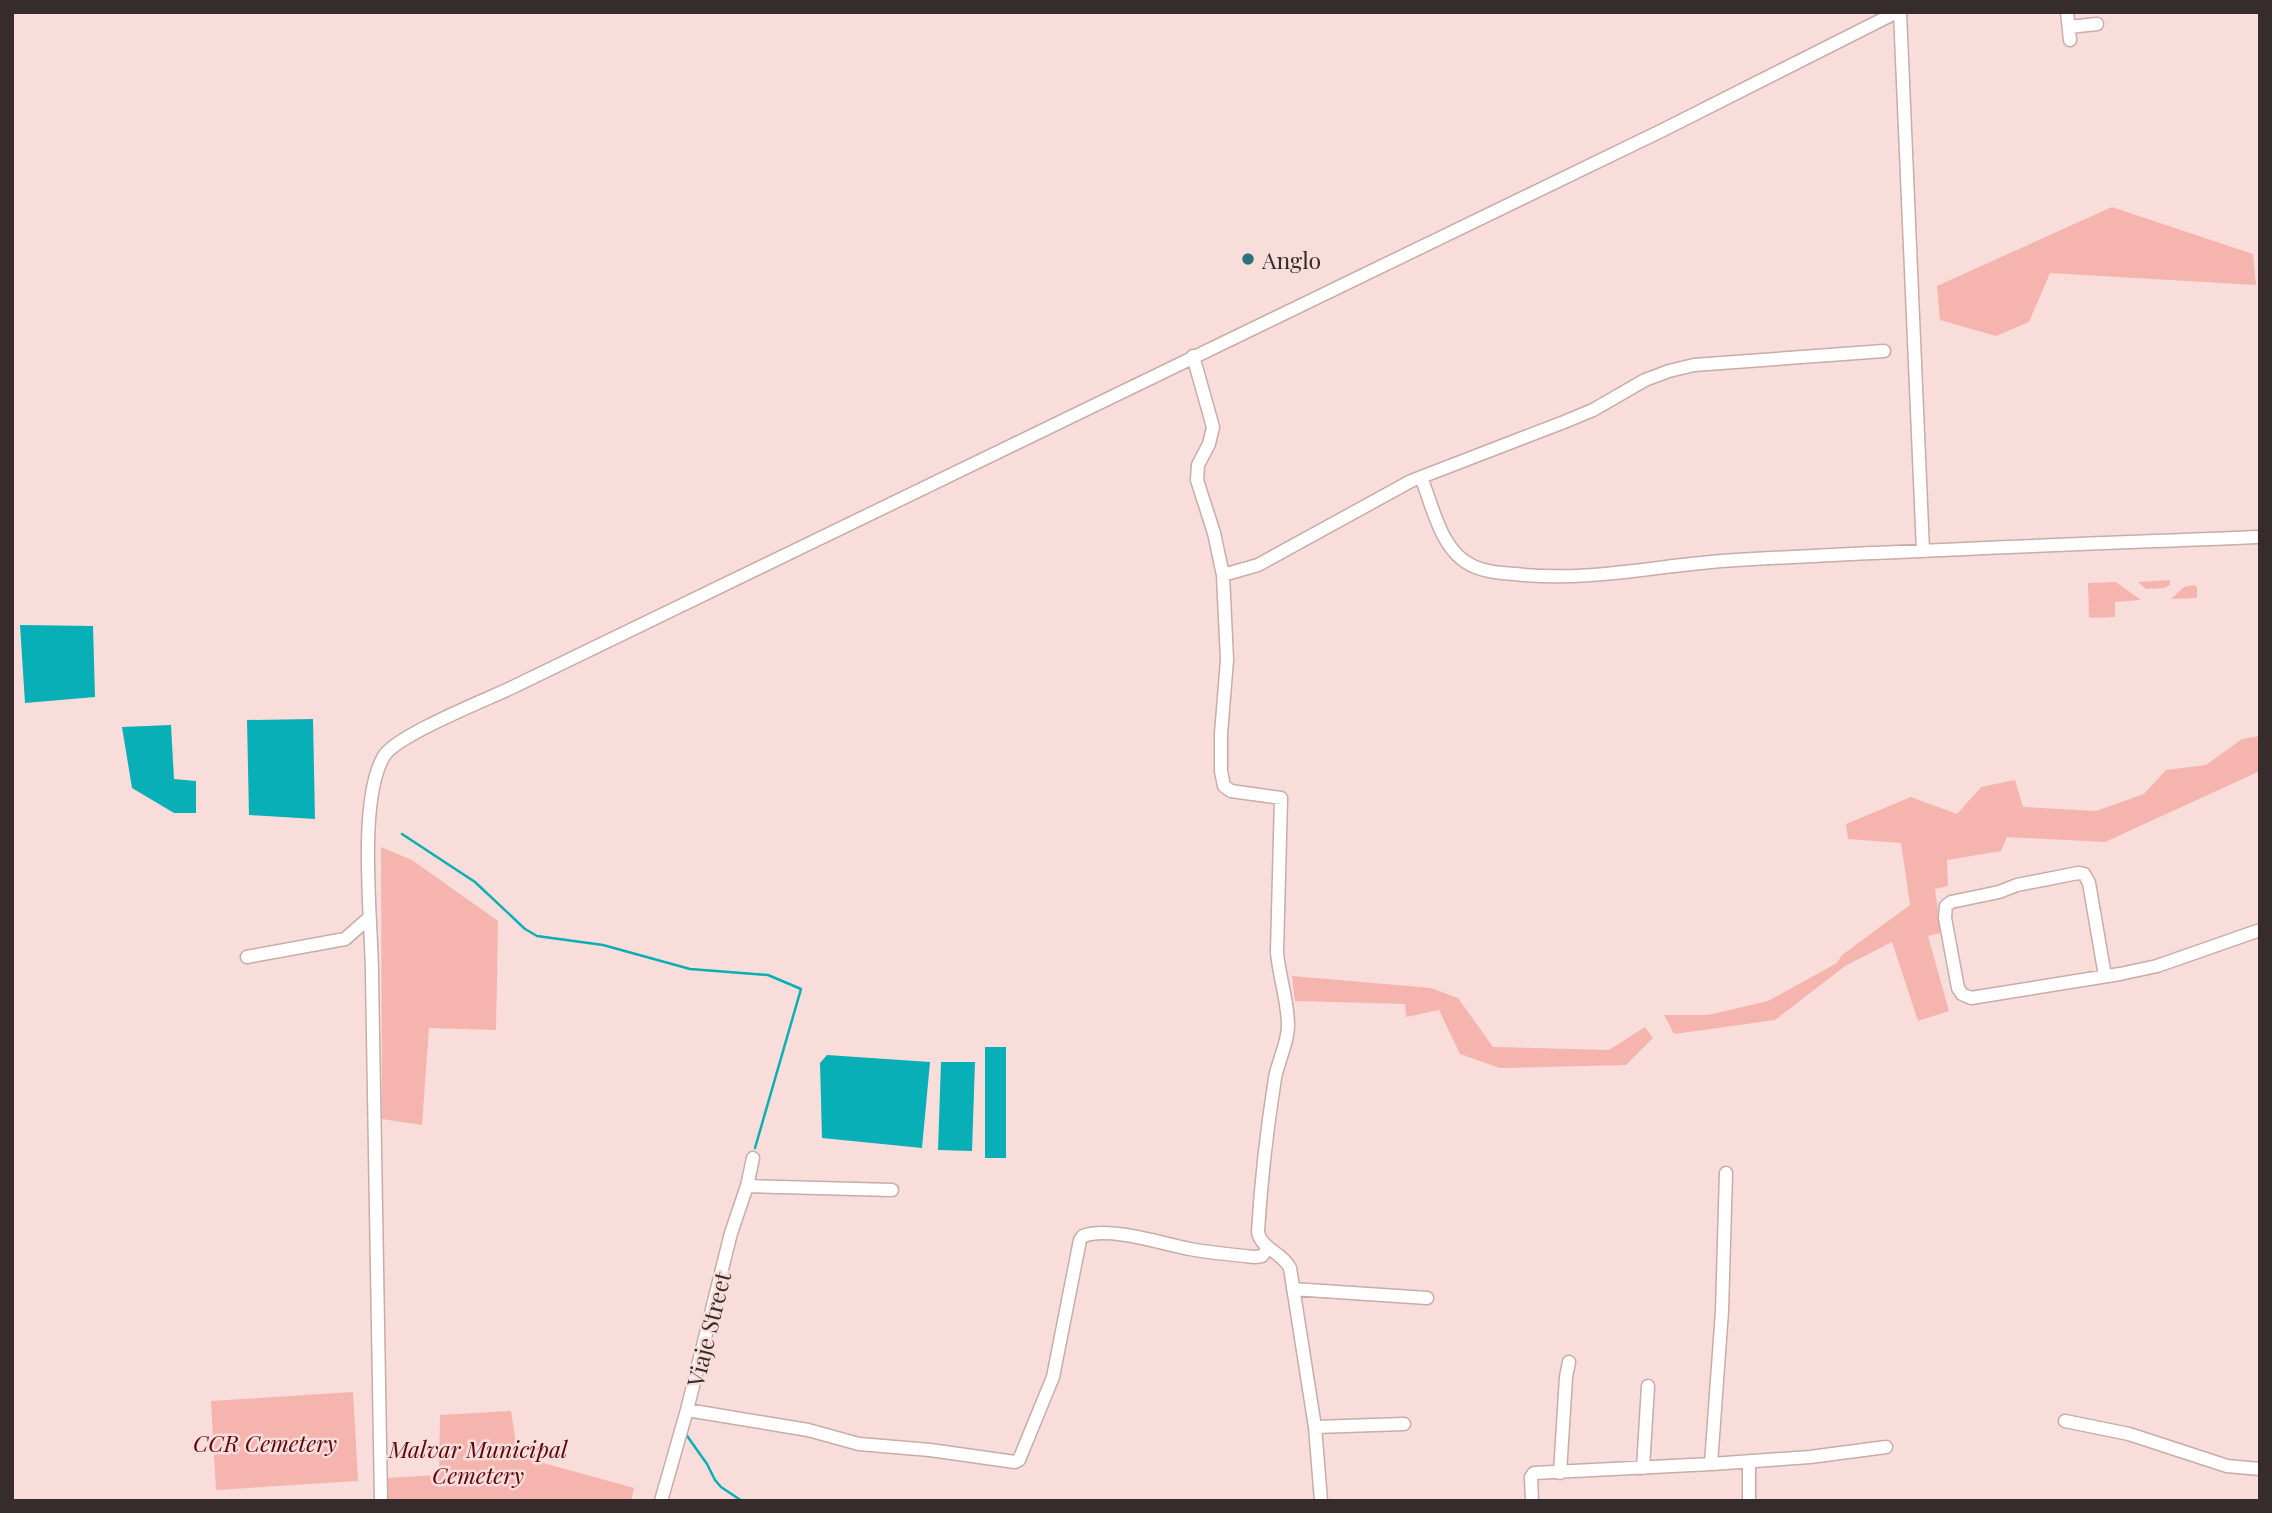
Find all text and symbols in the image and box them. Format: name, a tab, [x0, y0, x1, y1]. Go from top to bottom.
place label: Anglo	[1261, 244, 1321, 275]
marker: Anglo	[1240, 251, 1256, 267]
street label: Viaje Street	[679, 1268, 737, 1391]
park label: CCR Cemetery	[193, 1427, 337, 1458]
park label: Malvar Municipal Cemetery	[388, 1433, 569, 1490]

